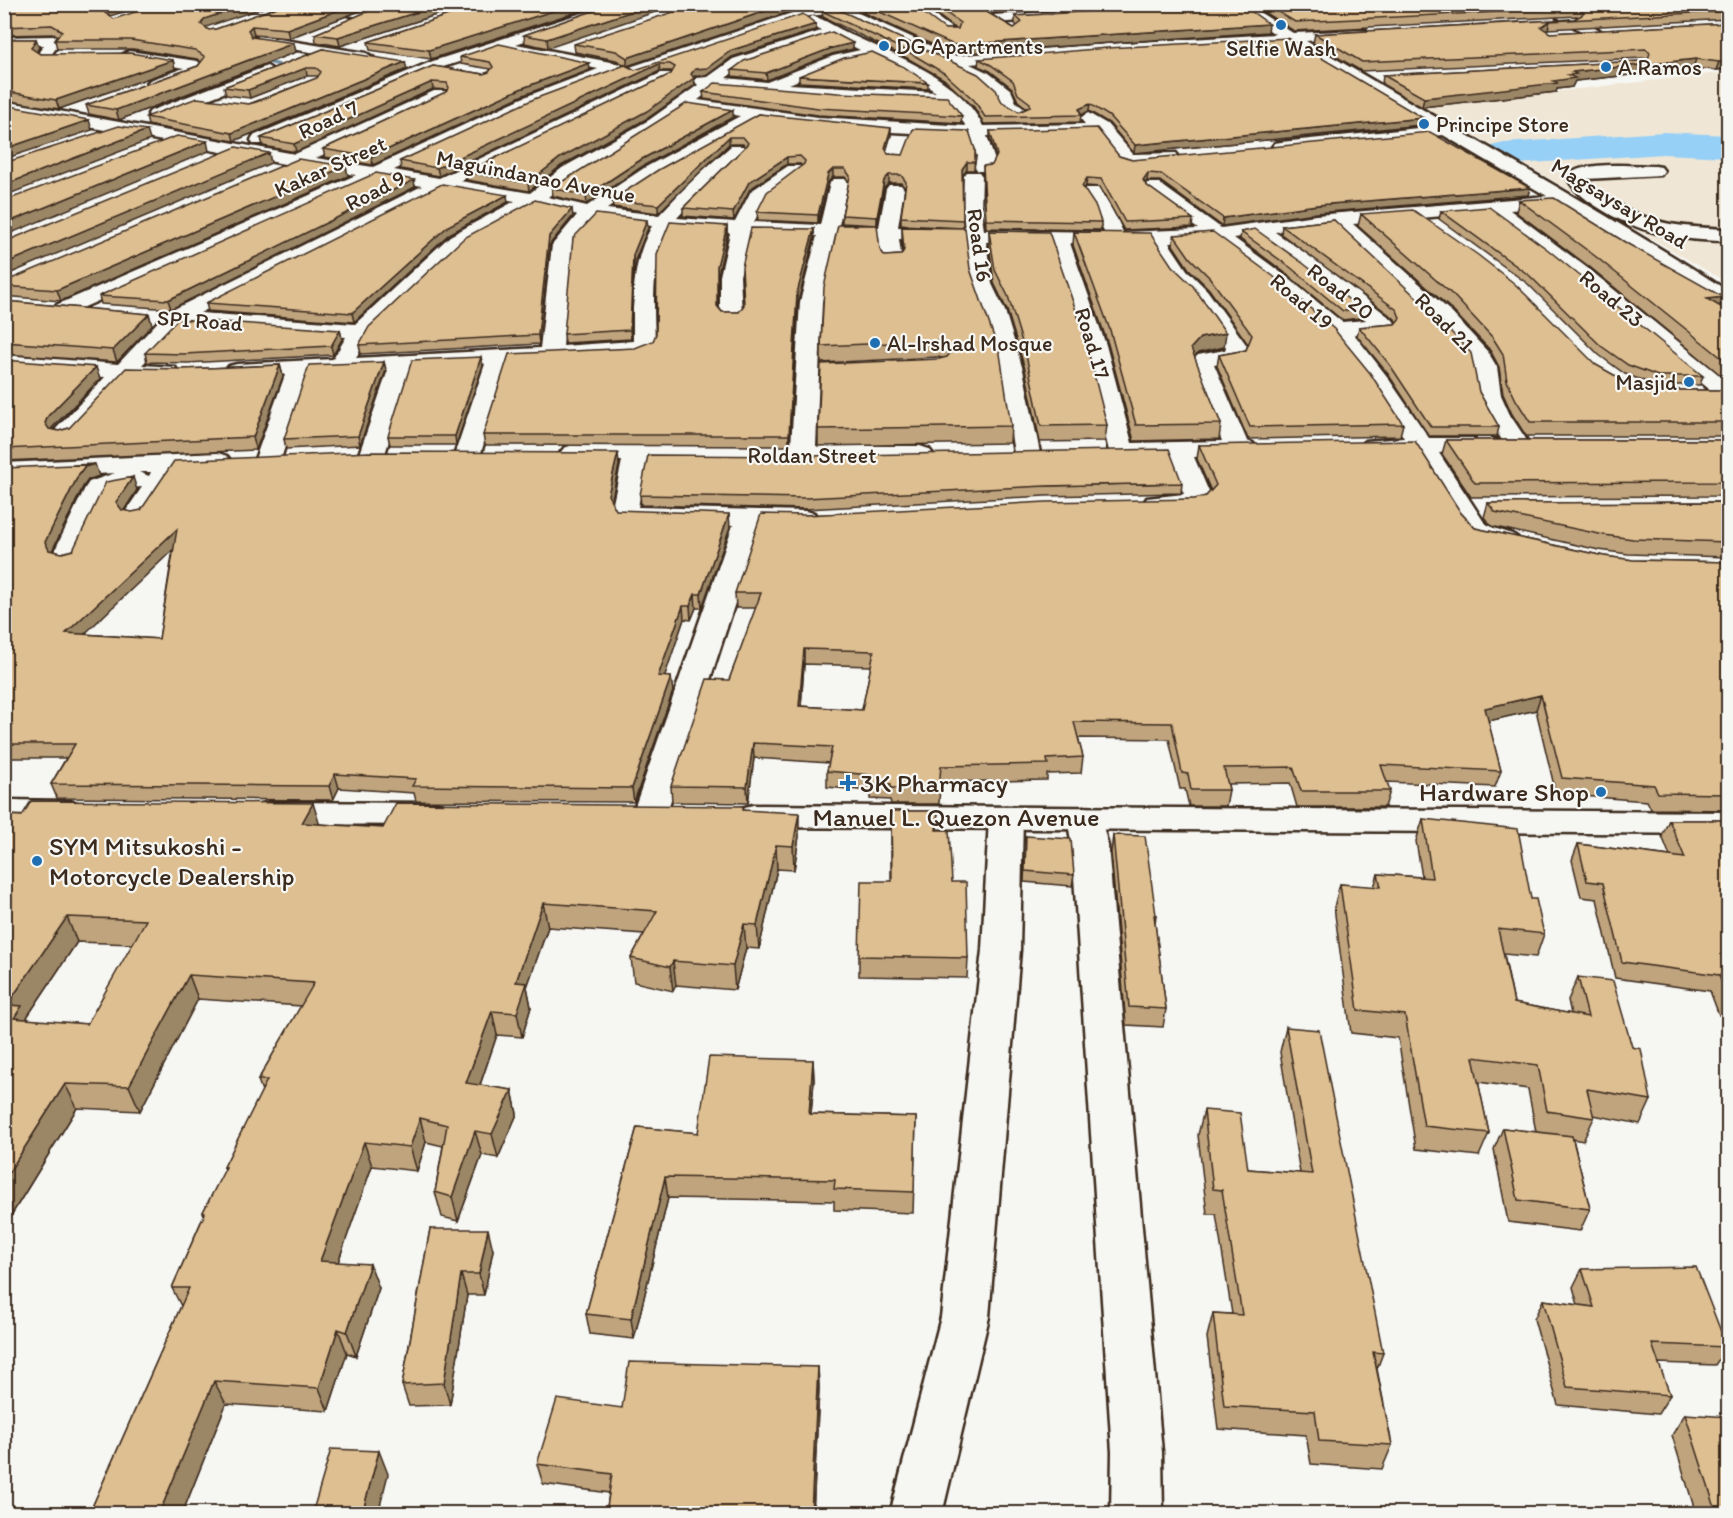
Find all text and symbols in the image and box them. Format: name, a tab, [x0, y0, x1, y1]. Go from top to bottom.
marker: Selfie Wash	[1274, 18, 1288, 32]
place label: DG Apartments	[896, 33, 1043, 60]
place label: Selfie Wash	[1226, 35, 1336, 62]
marker: DG Apartments	[877, 39, 891, 53]
place label: A.Ramos	[1618, 54, 1702, 81]
marker: A.Ramos	[1599, 60, 1613, 74]
street label: Road 7	[294, 94, 363, 145]
place label: Principe Store	[1436, 111, 1569, 138]
marker: Principe Store	[1417, 117, 1431, 131]
street label: Kakar Street	[270, 130, 390, 203]
street label: Maguindanao Avenue	[434, 144, 638, 209]
street label: Magsaysay Road	[1546, 152, 1693, 255]
street label: Road 9	[341, 164, 410, 217]
street label: Road 16	[961, 206, 998, 284]
street label: Road 20	[1302, 257, 1380, 326]
street label: Road 23	[1574, 264, 1649, 333]
street label: Road 19	[1265, 267, 1339, 336]
street label: Road 21	[1409, 287, 1480, 358]
street label: SPI Road	[156, 304, 244, 337]
street label: Road 17	[1069, 304, 1116, 382]
place label: Al-Irshad Mosque	[887, 330, 1052, 357]
marker: Al-Irshad Mosque	[868, 336, 882, 350]
place label: Masjid	[1615, 369, 1677, 396]
marker: Masjid	[1682, 375, 1696, 389]
street label: Roldan Street	[748, 442, 876, 469]
place label: 3K Pharmacy	[860, 767, 1008, 799]
marker: 3K Pharmacy	[841, 776, 855, 790]
place label: Hardware Shop	[1419, 776, 1589, 808]
marker: Hardware Shop	[1594, 785, 1608, 799]
street label: Manuel L. Quezon Avenue	[812, 801, 1100, 833]
place label: SYM Mitsukoshi - Motorcycle Dealership	[49, 830, 295, 892]
marker: SYM Mitsukoshi - Motorcycle Dealership	[30, 854, 44, 868]

